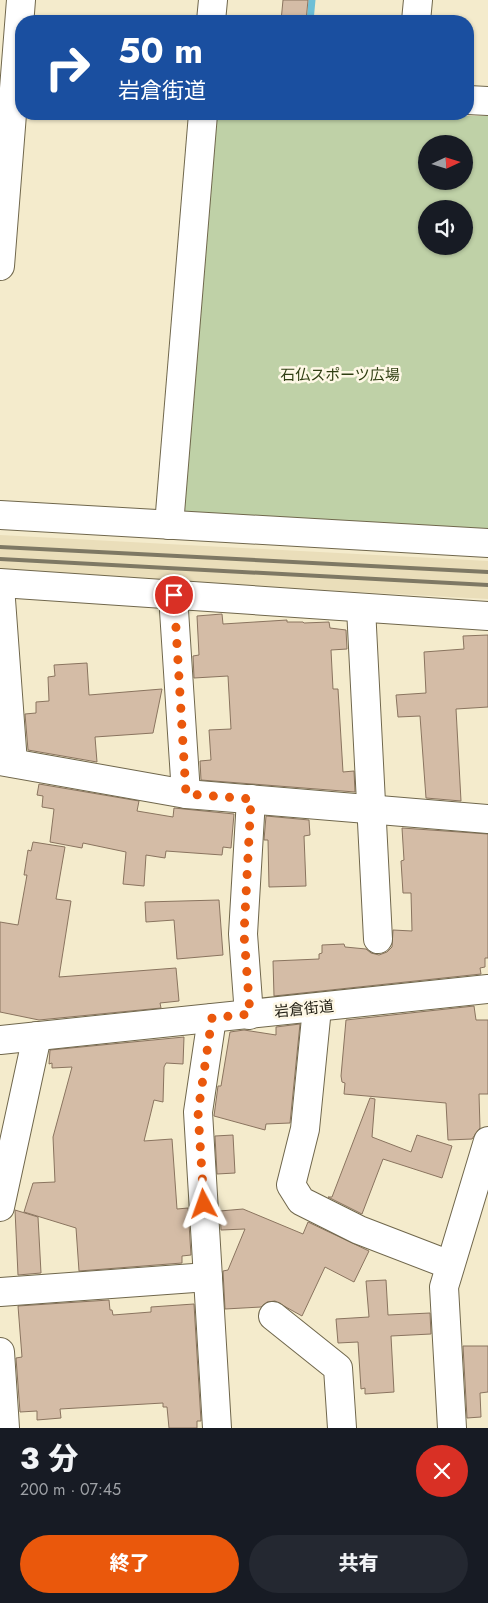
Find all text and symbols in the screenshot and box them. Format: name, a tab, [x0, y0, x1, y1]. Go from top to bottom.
text: 50 m	[118, 26, 203, 76]
icon: right	[35, 35, 100, 100]
text: 岩倉街道	[118, 74, 206, 106]
north arrow	[418, 135, 472, 190]
map controls	[418, 135, 473, 255]
button: sound	[418, 200, 473, 255]
park label: 石仏スポーツ広場	[280, 364, 400, 386]
pin	[153, 574, 195, 616]
icon: arrive	[160, 581, 188, 609]
street label: 岩倉街道	[273, 995, 335, 1023]
position arrow	[177, 1177, 229, 1229]
text: 3 分	[20, 1437, 78, 1480]
button: close	[416, 1445, 468, 1497]
text: 200 m · 07:45	[20, 1478, 121, 1501]
button: 終了	[20, 1535, 239, 1593]
button: 共有	[249, 1535, 468, 1593]

